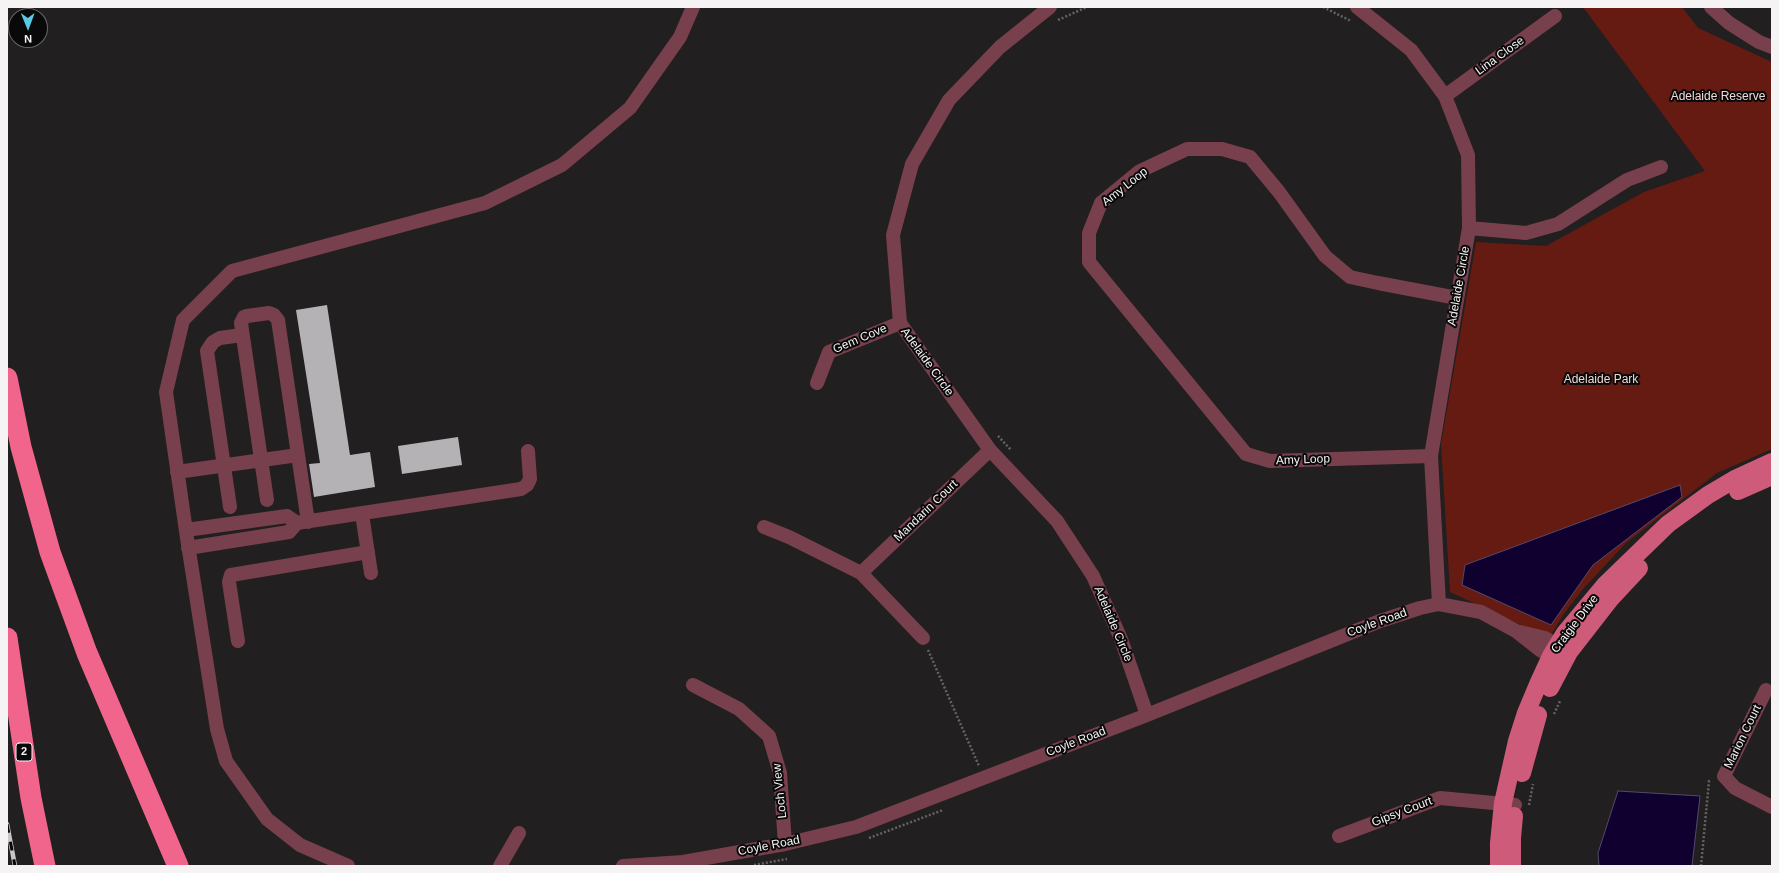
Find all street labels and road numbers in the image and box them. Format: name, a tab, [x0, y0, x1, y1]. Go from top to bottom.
street label: Lina Close	[1473, 34, 1527, 78]
street label: Amy Loop	[1099, 165, 1151, 209]
street label: Adelaide Circle	[1445, 245, 1473, 327]
street label: Gem Cove	[831, 321, 889, 357]
street label: Adelaide Circle	[897, 325, 957, 399]
street label: Amy Loop	[1276, 452, 1330, 468]
street label: Mandarin Court	[891, 477, 961, 545]
street label: Adelaide Circle	[1091, 584, 1135, 664]
street label: Craigie Drive	[1548, 592, 1602, 656]
street label: Coyle Road	[1345, 606, 1409, 640]
street label: Marion Court	[1721, 703, 1765, 771]
street label: Coyle Road	[1044, 724, 1108, 760]
road number: 2	[16, 743, 32, 761]
street label: Loch View	[770, 763, 790, 819]
street label: Gipsy Court	[1370, 794, 1434, 830]
street label: Coyle Road	[737, 833, 801, 859]

